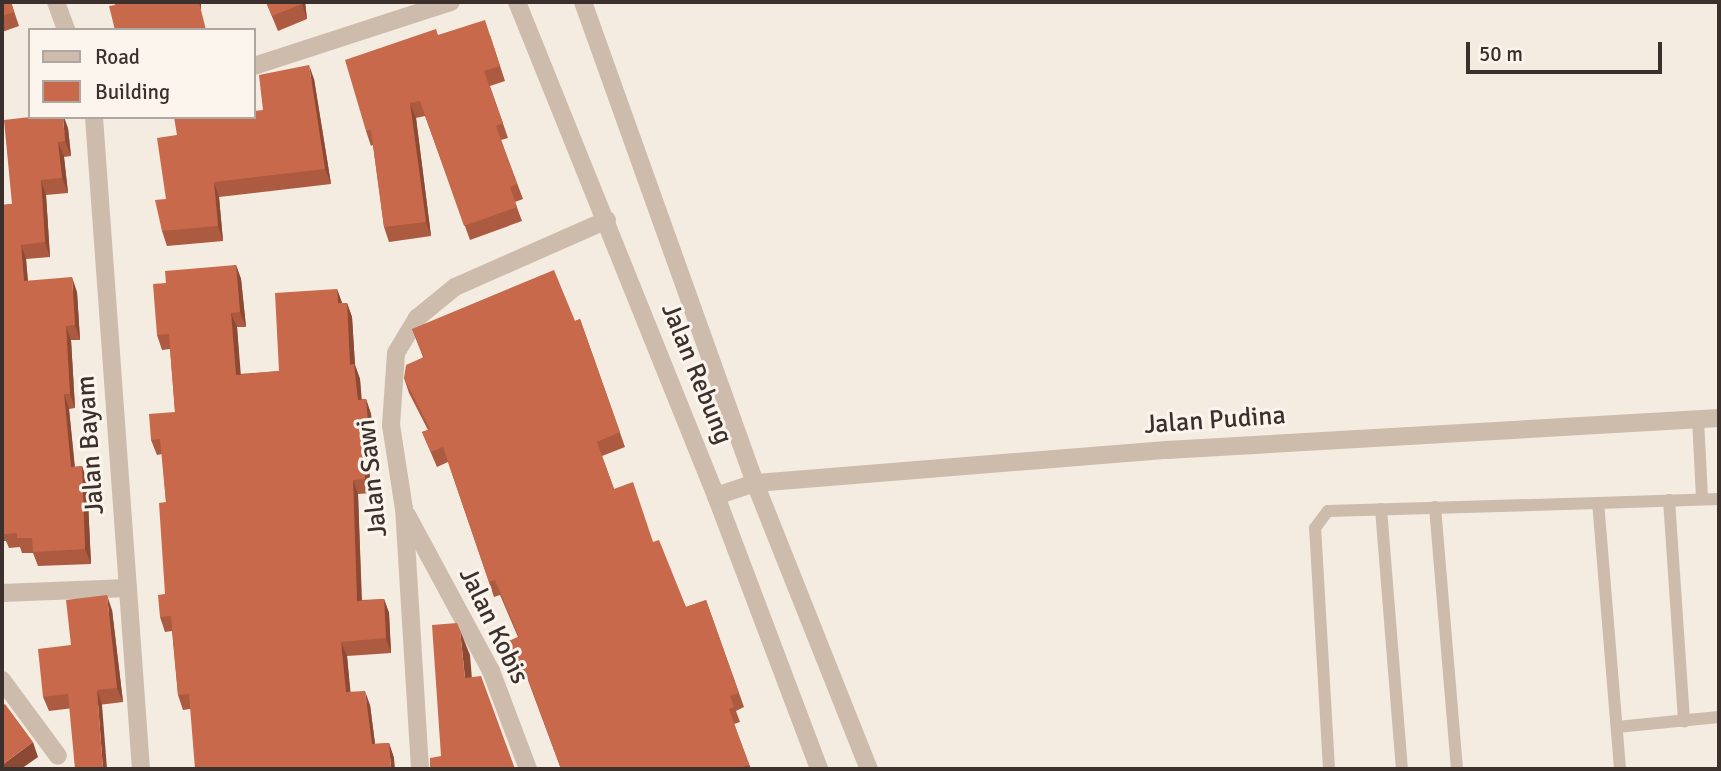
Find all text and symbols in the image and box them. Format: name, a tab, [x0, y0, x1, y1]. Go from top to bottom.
legend	[28, 28, 256, 119]
scale bar	[1469, 28, 1665, 72]
text: 50 m	[1479, 41, 1523, 67]
text: Road	[95, 44, 140, 70]
text: Building	[95, 79, 170, 105]
street label: Jalan Rebung	[654, 299, 738, 449]
street label: Jalan Bayam	[71, 374, 111, 516]
street label: Jalan Pudina	[1143, 400, 1287, 442]
street label: Jalan Sawi	[351, 417, 395, 539]
street label: Jalan Kobis	[451, 563, 535, 689]

